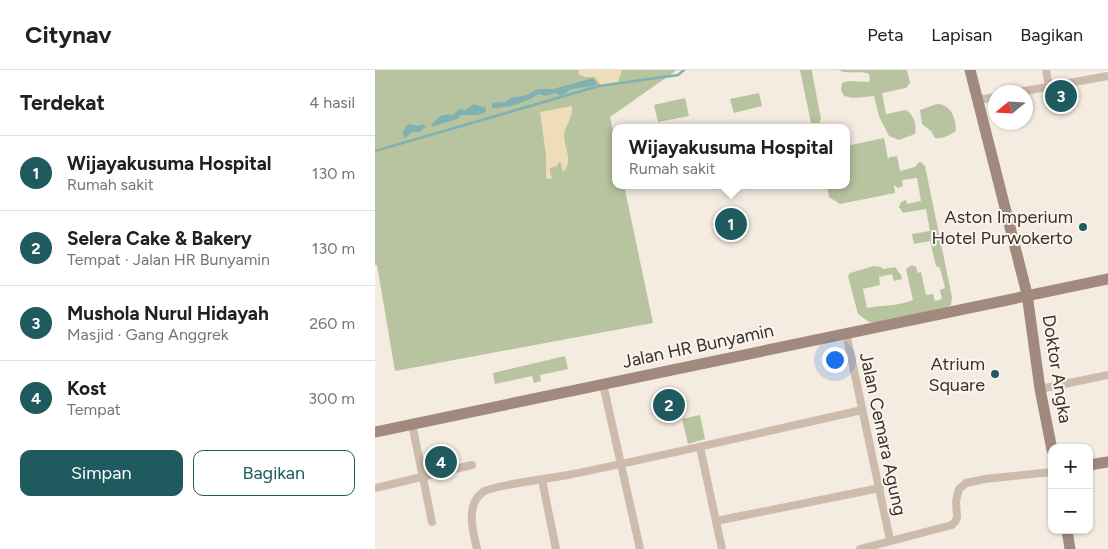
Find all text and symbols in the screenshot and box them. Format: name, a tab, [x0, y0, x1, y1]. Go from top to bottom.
text: Citynav	[25, 20, 112, 49]
text: Peta	[867, 24, 903, 46]
text: Lapisan	[931, 24, 992, 46]
text: Bagikan	[1020, 24, 1083, 46]
pin: 3	[1045, 77, 1077, 115]
north arrow	[988, 85, 1033, 130]
text: Terdekat	[20, 90, 105, 115]
text: 4 hasil	[309, 93, 355, 112]
popup	[612, 124, 850, 189]
text: Wijayakusuma Hospital	[629, 136, 833, 159]
text: Wijayakusuma Hospital	[67, 152, 272, 175]
text: Rumah sakit	[629, 159, 715, 178]
text: 1	[33, 164, 39, 183]
text: 130 m	[312, 164, 355, 183]
text: Rumah sakit	[67, 175, 154, 194]
pin: 1	[715, 205, 747, 243]
place label: Aston Imperium Hotel Purwokerto	[932, 206, 1073, 249]
marker: Aston Imperium Hotel Purwokerto	[1077, 221, 1089, 233]
text: Selera Cake & Bakery	[67, 227, 252, 250]
text: 2	[31, 239, 41, 258]
text: 130 m	[312, 239, 355, 258]
text: Tempat · Jalan HR Bunyamin	[67, 250, 270, 269]
text: Mushola Nurul Hidayah	[67, 302, 269, 325]
street label: Doktor Angka	[1038, 313, 1076, 425]
text: 3	[32, 314, 40, 333]
text: 260 m	[309, 314, 355, 333]
street label: Jalan HR Bunyamin	[620, 319, 776, 373]
text: Masjid · Gang Anggrek	[67, 325, 229, 344]
your location	[822, 347, 848, 373]
street label: Jalan Cemara Agung	[855, 350, 911, 518]
place label: Atrium Square	[928, 353, 985, 396]
marker: Atrium Square	[989, 368, 1001, 380]
text: Kost	[67, 377, 107, 400]
pin: 2	[653, 386, 685, 424]
text: 4	[31, 389, 41, 408]
text: 300 m	[308, 389, 355, 408]
text: Tempat	[67, 400, 121, 419]
pin: 4	[425, 443, 457, 481]
map controls	[1048, 444, 1093, 534]
button: +	[1048, 444, 1093, 489]
button: Simpan	[20, 450, 183, 496]
button: Bagikan	[193, 450, 355, 496]
button: −	[1048, 489, 1093, 534]

